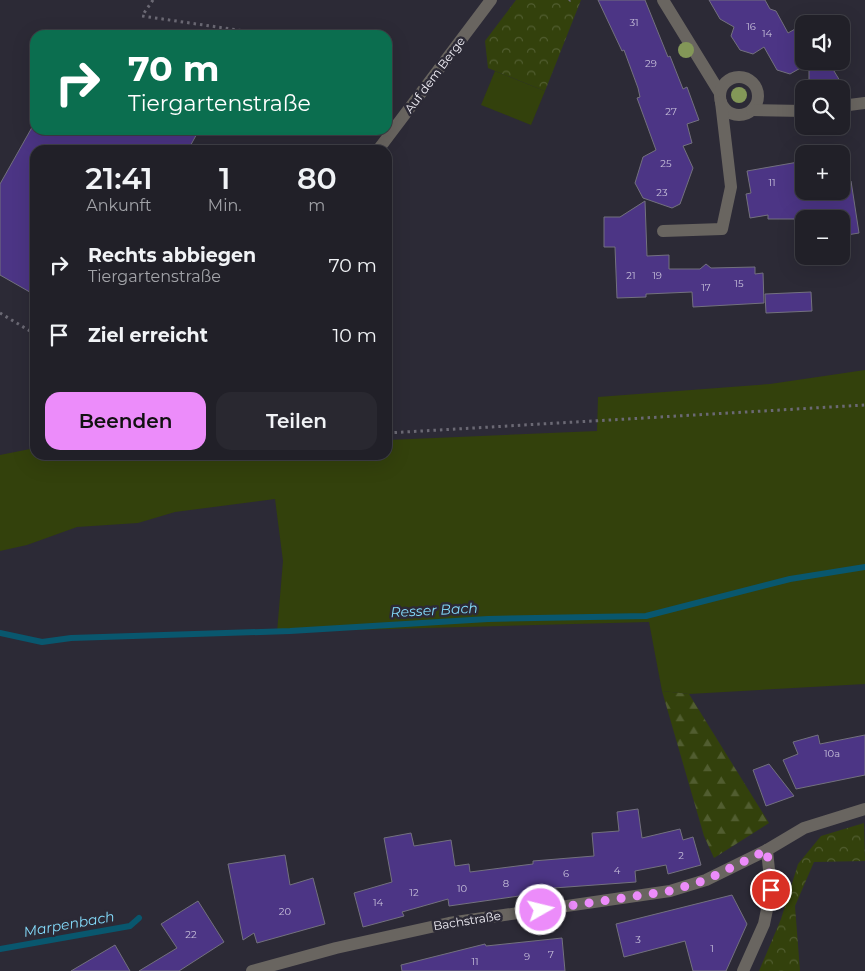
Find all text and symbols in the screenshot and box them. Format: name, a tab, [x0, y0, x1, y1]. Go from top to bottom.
map controls	[795, 15, 850, 265]
button: sound	[795, 15, 850, 70]
house number: 31	[629, 16, 639, 29]
house number: 16	[746, 20, 756, 33]
house number: 14	[762, 27, 772, 40]
street label: Auf dem Berge	[401, 34, 468, 116]
text: 70 m	[128, 47, 219, 90]
icon: right	[45, 50, 110, 115]
house number: 29	[645, 57, 657, 70]
button: search	[795, 80, 850, 135]
text: Tiergartenstraße	[128, 90, 311, 117]
house number: 27	[665, 105, 677, 118]
button: +	[795, 145, 850, 200]
house number: 25	[660, 157, 672, 170]
text: 21:41	[85, 160, 153, 197]
text: 1	[219, 160, 230, 197]
text: 80	[297, 160, 337, 197]
house number: 11	[768, 176, 776, 189]
house number: 23	[656, 186, 668, 199]
text: Ankunft	[86, 196, 152, 215]
text: Min.	[208, 196, 242, 215]
text: m	[308, 196, 325, 215]
button: −	[795, 210, 850, 265]
text: Rechts abbiegen	[88, 244, 256, 267]
icon: right	[45, 251, 73, 279]
text: 70 m	[328, 254, 377, 277]
text: Tiergartenstraße	[88, 267, 221, 286]
house number: 21	[626, 269, 636, 282]
house number: 19	[652, 269, 662, 282]
house number: 15	[734, 277, 744, 290]
house number: 17	[701, 281, 711, 294]
icon: arrive	[45, 321, 73, 349]
text: Ziel erreicht	[88, 324, 208, 347]
text: 10 m	[332, 324, 377, 347]
button: Beenden	[45, 392, 206, 450]
button: Teilen	[216, 392, 377, 450]
water label: Resser Bach	[390, 599, 478, 621]
house number: 10a	[824, 747, 840, 760]
house number: 2	[678, 849, 684, 862]
house number: 4	[614, 864, 621, 877]
house number: 6	[563, 867, 569, 880]
pin	[750, 869, 792, 911]
icon: arrive	[757, 876, 785, 904]
house number: 8	[503, 877, 509, 890]
house number: 10	[457, 882, 467, 895]
position arrow	[514, 883, 566, 935]
house number: 12	[409, 886, 419, 899]
house number: 14	[373, 896, 383, 909]
house number: 20	[279, 905, 292, 918]
water label: Marpenbach	[22, 907, 116, 941]
street label: Bachstraße	[432, 908, 502, 933]
house number: 22	[185, 928, 197, 941]
house number: 3	[635, 933, 641, 946]
house number: 1	[710, 942, 714, 955]
house number: 7	[548, 948, 554, 961]
house number: 9	[524, 950, 530, 963]
house number: 11	[471, 955, 479, 968]

